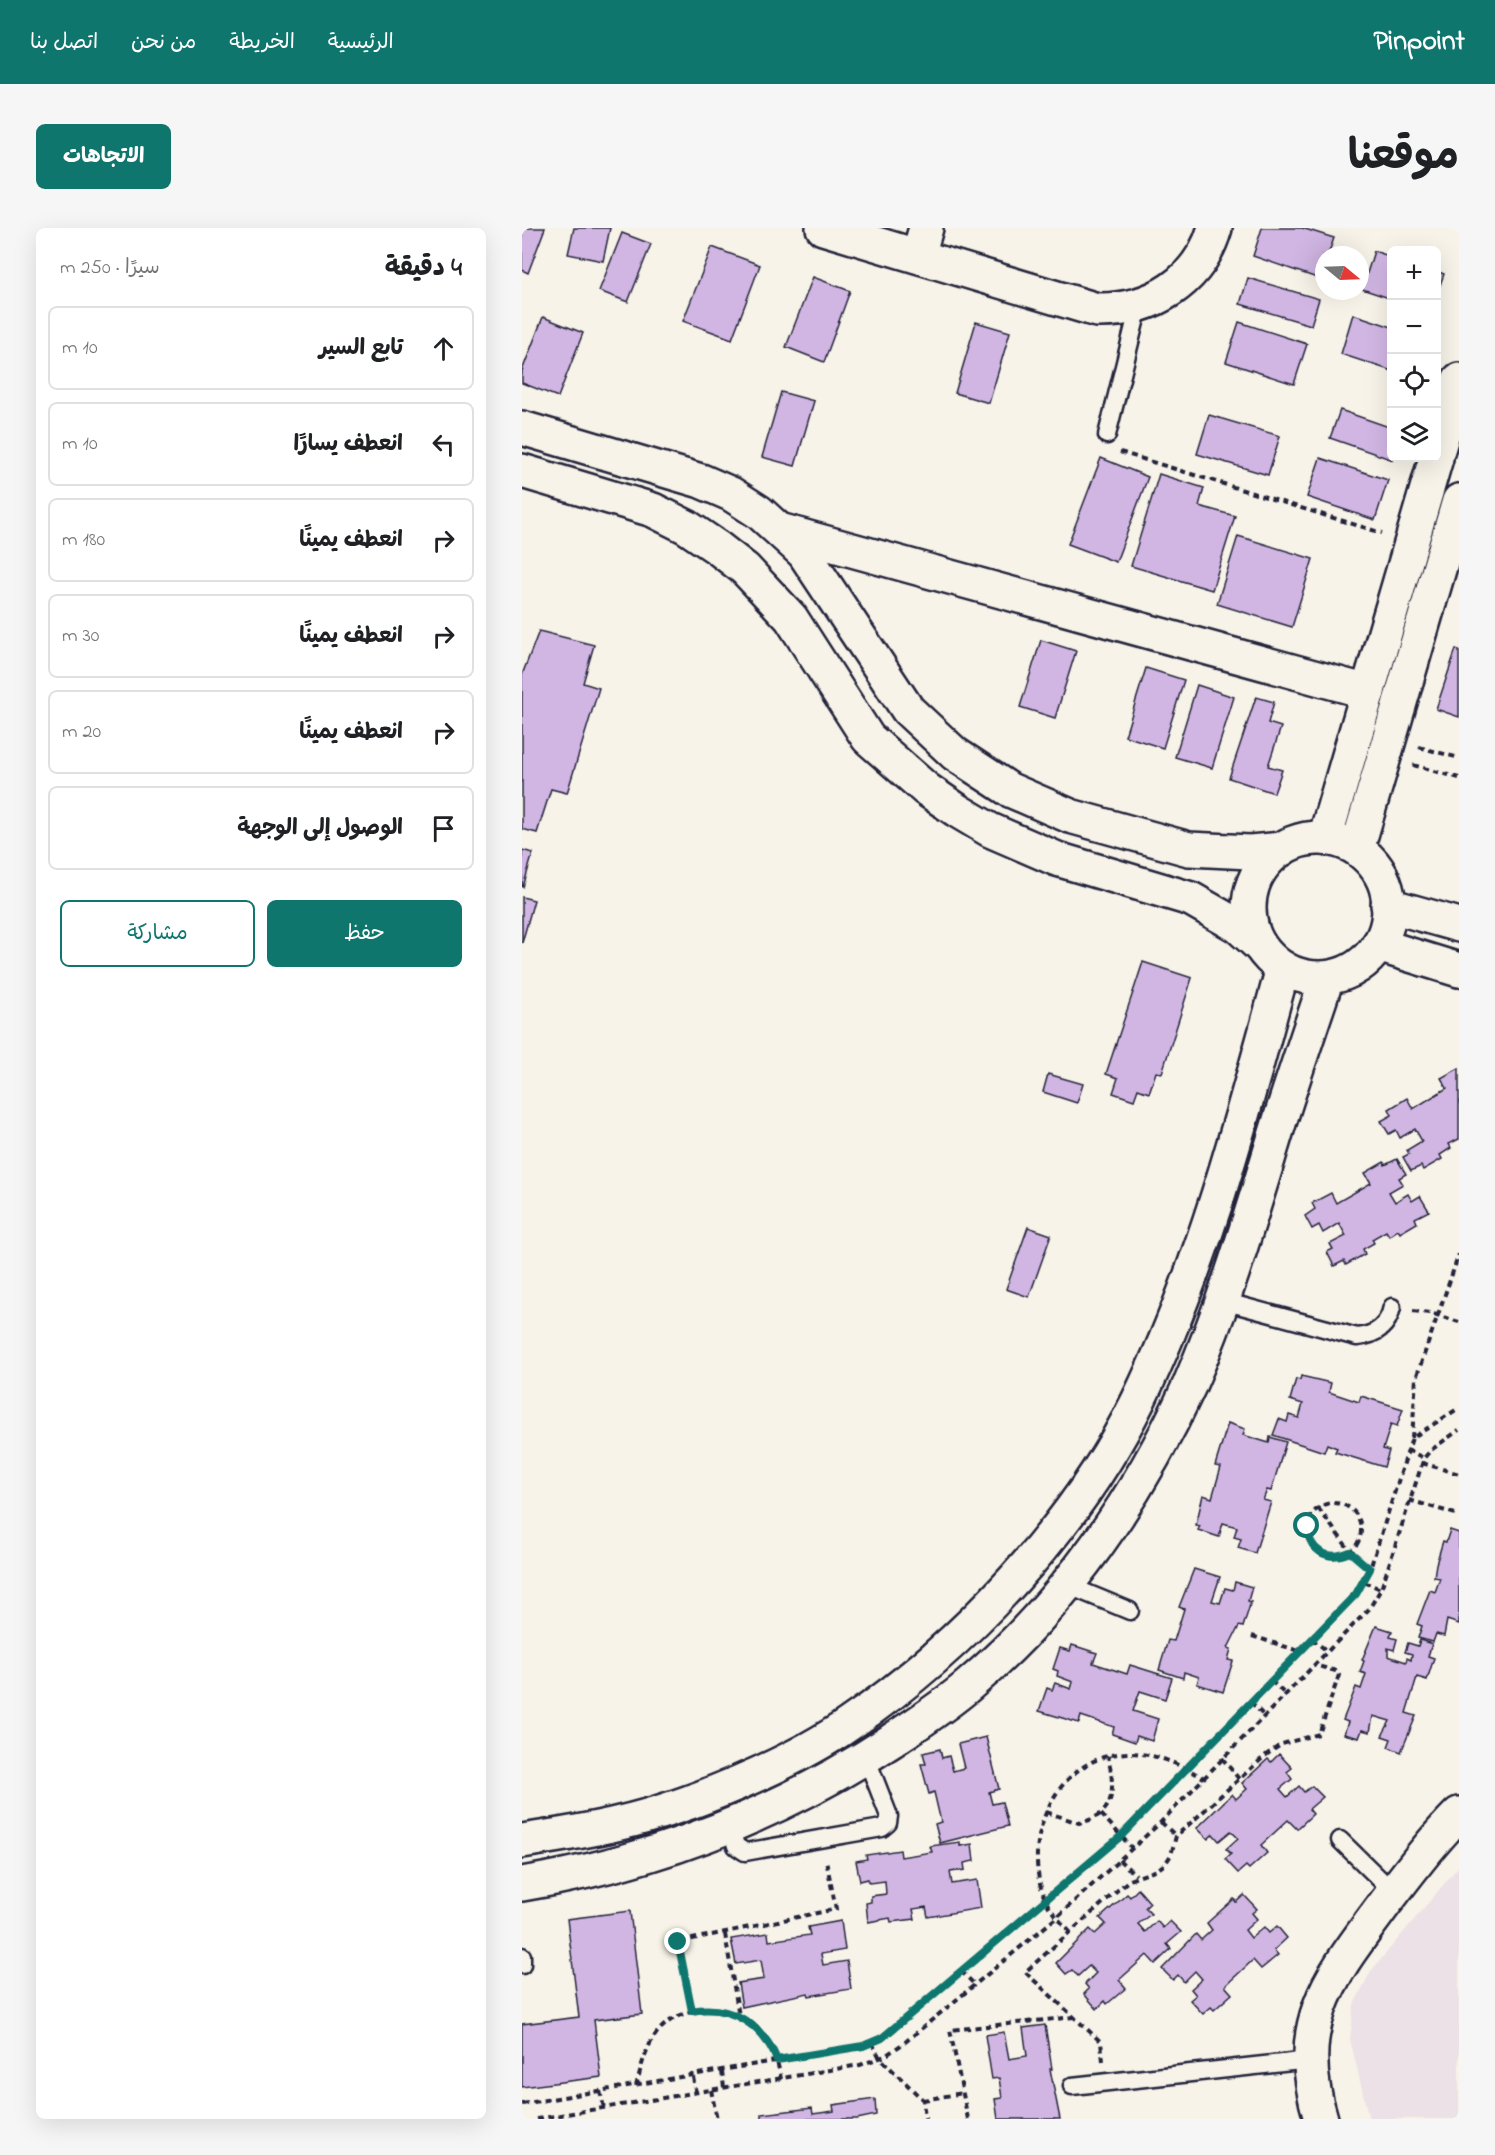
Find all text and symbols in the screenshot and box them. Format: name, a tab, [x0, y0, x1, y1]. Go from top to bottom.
text: Pinpoint	[1374, 22, 1465, 63]
text: اتصل بنا	[30, 28, 98, 58]
text: من نحن	[131, 28, 196, 58]
text: الخريطة	[229, 28, 295, 58]
text: الرئيسية	[328, 28, 394, 58]
button: الاتجاهات	[36, 124, 171, 189]
text: موقعنا	[1348, 127, 1459, 188]
north arrow	[1315, 246, 1369, 300]
map controls	[1387, 246, 1441, 462]
button: +	[1387, 246, 1441, 300]
text: 4 دقيقة	[385, 250, 462, 288]
text: سيرًا · 250 m	[60, 254, 160, 283]
button: −	[1387, 300, 1441, 354]
icon: ahead	[427, 332, 460, 365]
text: تابع السير	[319, 333, 403, 365]
text: 10 m	[62, 334, 98, 363]
button: locate	[1387, 354, 1441, 408]
button: layers	[1387, 408, 1441, 462]
icon: left	[427, 428, 460, 461]
text: انعطف يسارًا	[294, 429, 403, 461]
text: 10 m	[62, 430, 98, 459]
icon: right	[427, 524, 460, 557]
text: انعطف يمينًا	[299, 525, 403, 557]
text: 180 m	[62, 526, 105, 555]
icon: right	[427, 620, 460, 653]
text: انعطف يمينًا	[299, 621, 403, 653]
text: 30 m	[62, 622, 99, 651]
icon: right	[427, 716, 460, 749]
text: انعطف يمينًا	[299, 717, 403, 749]
text: 20 m	[62, 718, 101, 747]
icon: arrive	[427, 812, 460, 845]
text: الوصول إلى الوجهة	[237, 813, 403, 845]
button: مشاركة	[60, 900, 255, 967]
button: حفظ	[267, 900, 462, 967]
route start	[1293, 1512, 1319, 1538]
route end	[664, 1928, 690, 1954]

